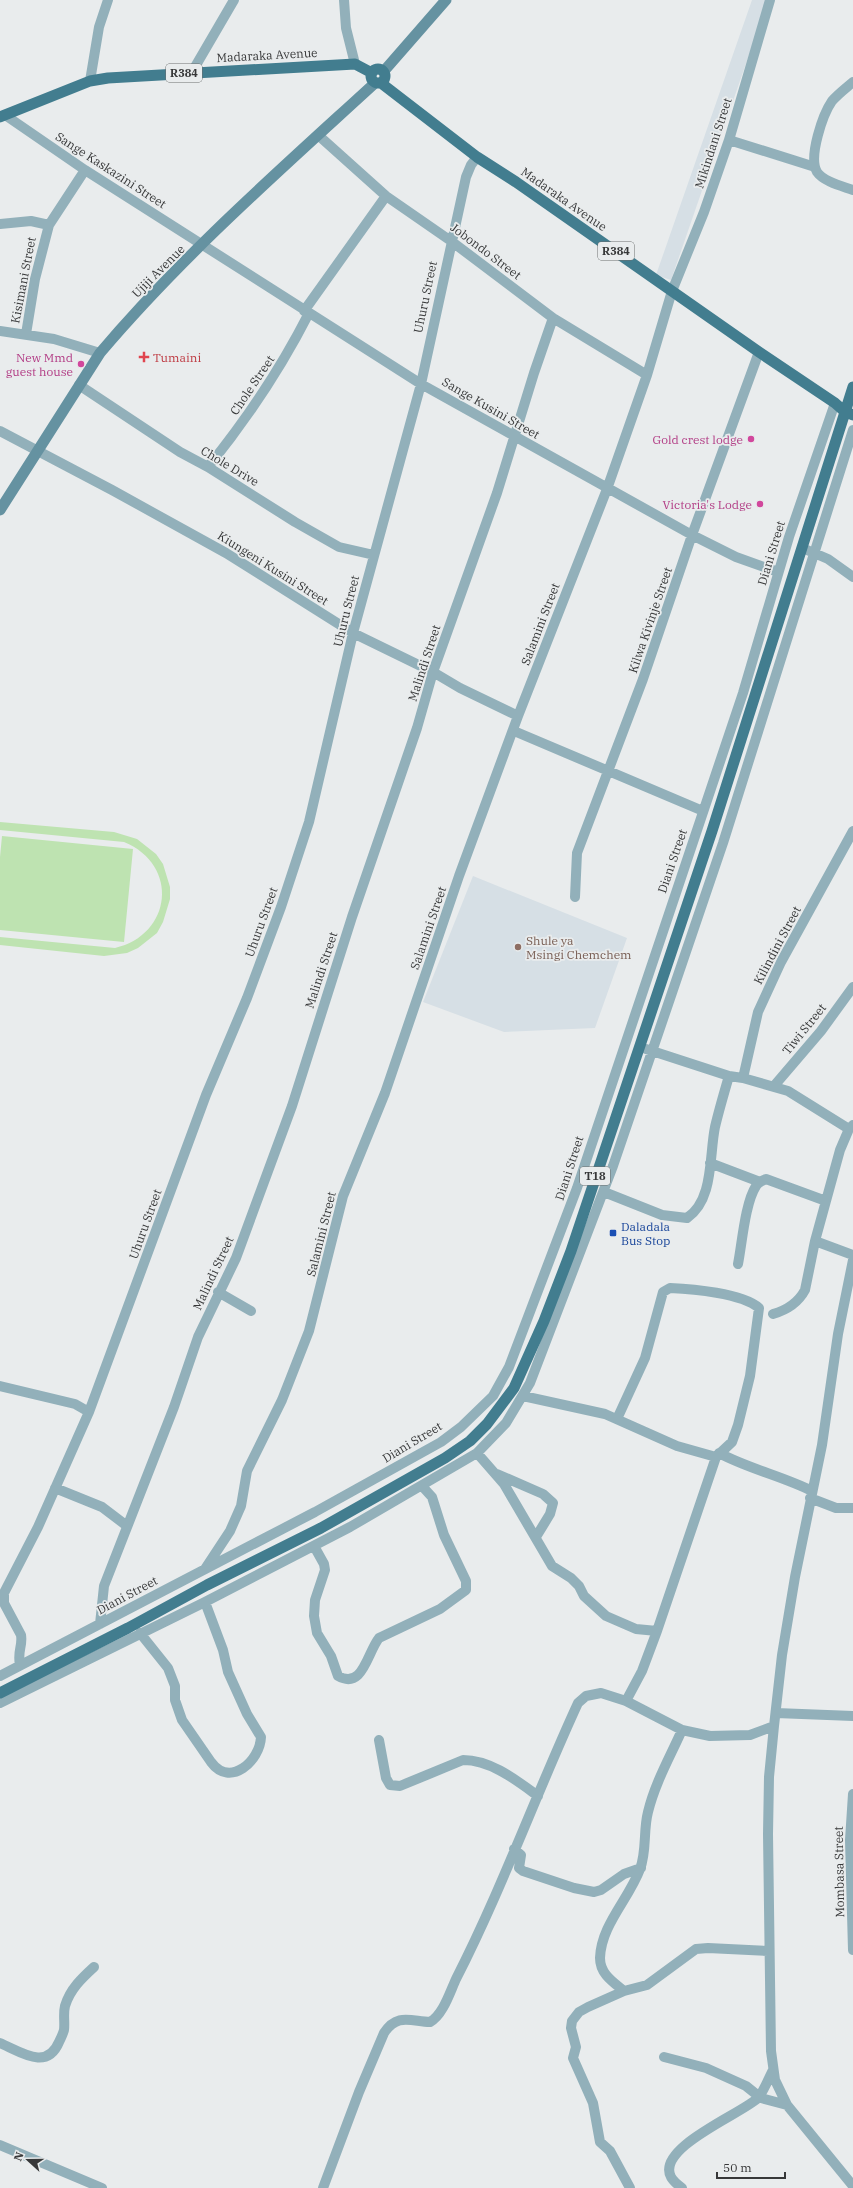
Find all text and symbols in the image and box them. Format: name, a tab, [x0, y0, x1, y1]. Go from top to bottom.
street label: Madaraka Avenue	[216, 45, 318, 65]
road number: R384	[166, 64, 202, 82]
street label: Mikindani Street	[691, 96, 735, 190]
street label: Sange Kaskazini Street	[53, 129, 169, 211]
street label: Madaraka Avenue	[518, 164, 610, 234]
street label: Jobondo Street	[448, 220, 524, 282]
street label: Kisimani Street	[7, 235, 39, 325]
street label: Ujiji Avenue	[128, 241, 188, 301]
road number: R384	[598, 242, 634, 260]
street label: Uhuru Street	[410, 260, 440, 334]
place label: New Mmd guest house	[6, 350, 73, 379]
place label: Tumaini	[153, 350, 201, 365]
marker: Tumaini	[138, 351, 150, 363]
street label: Chole Street	[227, 352, 277, 418]
marker: New Mmd guest house	[76, 359, 86, 369]
street label: Sange Kusini Street	[440, 374, 542, 442]
place label: Gold crest lodge	[652, 432, 743, 447]
marker: Gold crest lodge	[746, 434, 756, 444]
street label: Chole Drive	[198, 443, 262, 489]
place label: Victoria's Lodge	[663, 497, 752, 512]
marker: Victoria's Lodge	[755, 499, 765, 509]
street label: Diani Street	[754, 519, 788, 587]
street label: Kiungeni Kusini Street	[215, 528, 331, 608]
street label: Kilwa Kivinje Street	[625, 565, 675, 675]
street label: Uhuru Street	[330, 574, 362, 648]
street label: Salamini Street	[517, 581, 563, 667]
street label: Malindi Street	[405, 623, 443, 703]
street label: Diani Street	[654, 827, 690, 895]
street label: Salamini Street	[407, 884, 449, 972]
street label: Uhuru Street	[241, 885, 281, 959]
street label: Kilindini Street	[750, 903, 804, 987]
street label: Malindi Street	[302, 930, 340, 1010]
place label: Shule ya Msingi Chemchem	[526, 933, 632, 962]
marker: Shule ya Msingi Chemchem	[513, 942, 523, 952]
street label: Tiwi Street	[779, 1000, 829, 1058]
street label: Diani Street	[552, 1134, 586, 1202]
road number: T18	[580, 1167, 610, 1185]
street label: Uhuru Street	[125, 1187, 165, 1261]
street label: Salamini Street	[303, 1190, 339, 1278]
place label: Daladala Bus Stop	[621, 1219, 671, 1248]
marker: Daladala Bus Stop	[608, 1228, 618, 1238]
street label: Malindi Street	[189, 1234, 237, 1312]
street label: Diani Street	[380, 1418, 444, 1466]
street label: Diani Street	[94, 1573, 160, 1617]
street label: Mombasa Street	[831, 1826, 847, 1918]
north arrow	[8, 2140, 48, 2180]
text: N	[11, 2150, 27, 2163]
scale bar	[717, 2154, 785, 2180]
text: 50 m	[723, 2160, 752, 2175]

